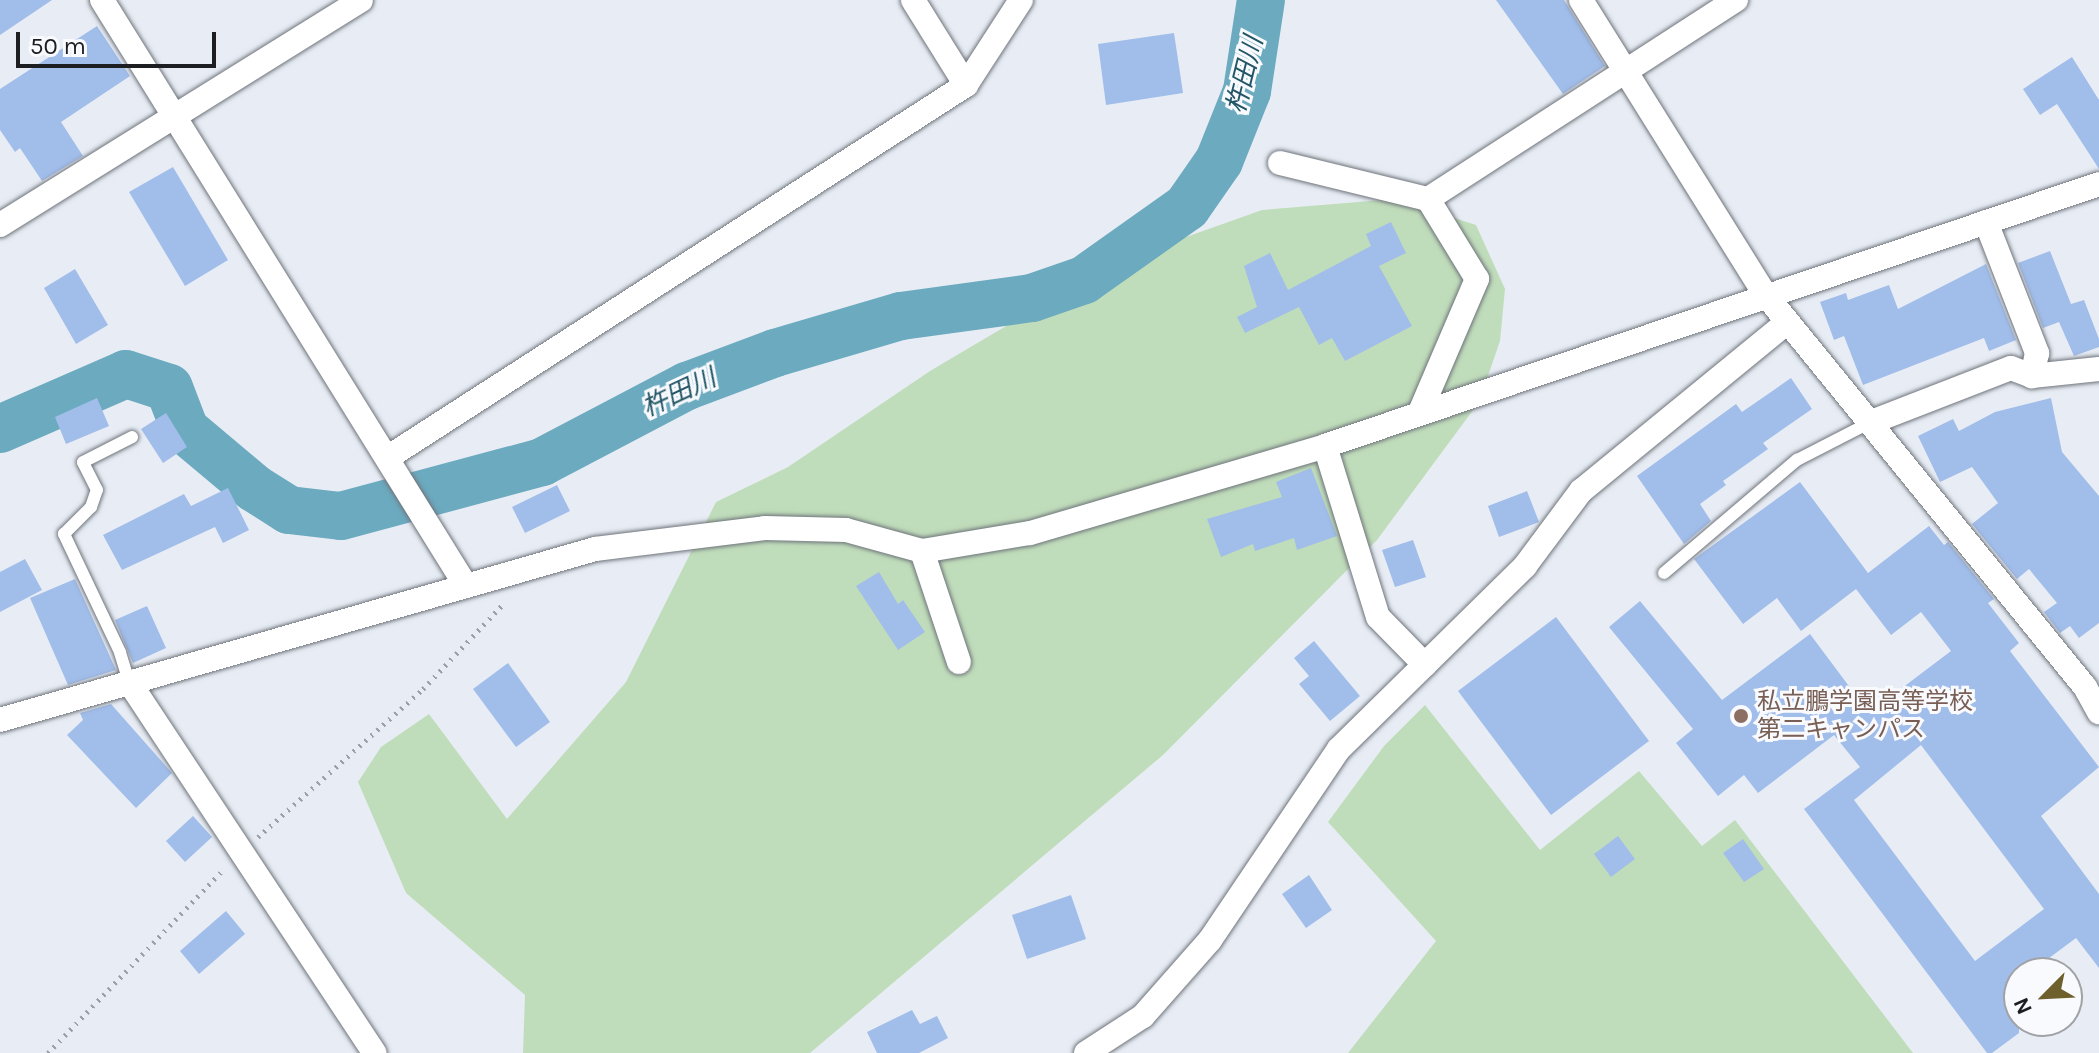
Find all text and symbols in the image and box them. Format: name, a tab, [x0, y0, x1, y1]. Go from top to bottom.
scale bar	[20, 16, 220, 66]
text: 50 m	[30, 32, 86, 60]
water label: 杵田川	[1220, 33, 1270, 117]
water label: 杵田川	[637, 362, 721, 424]
place label: 私立鵬学園高等学校 第二キャンパス	[1757, 688, 1973, 744]
marker: 私立鵬学園高等学校 第二キャンパス	[1732, 707, 1750, 725]
north arrow	[2003, 957, 2083, 1037]
text: N	[2008, 993, 2038, 1018]

